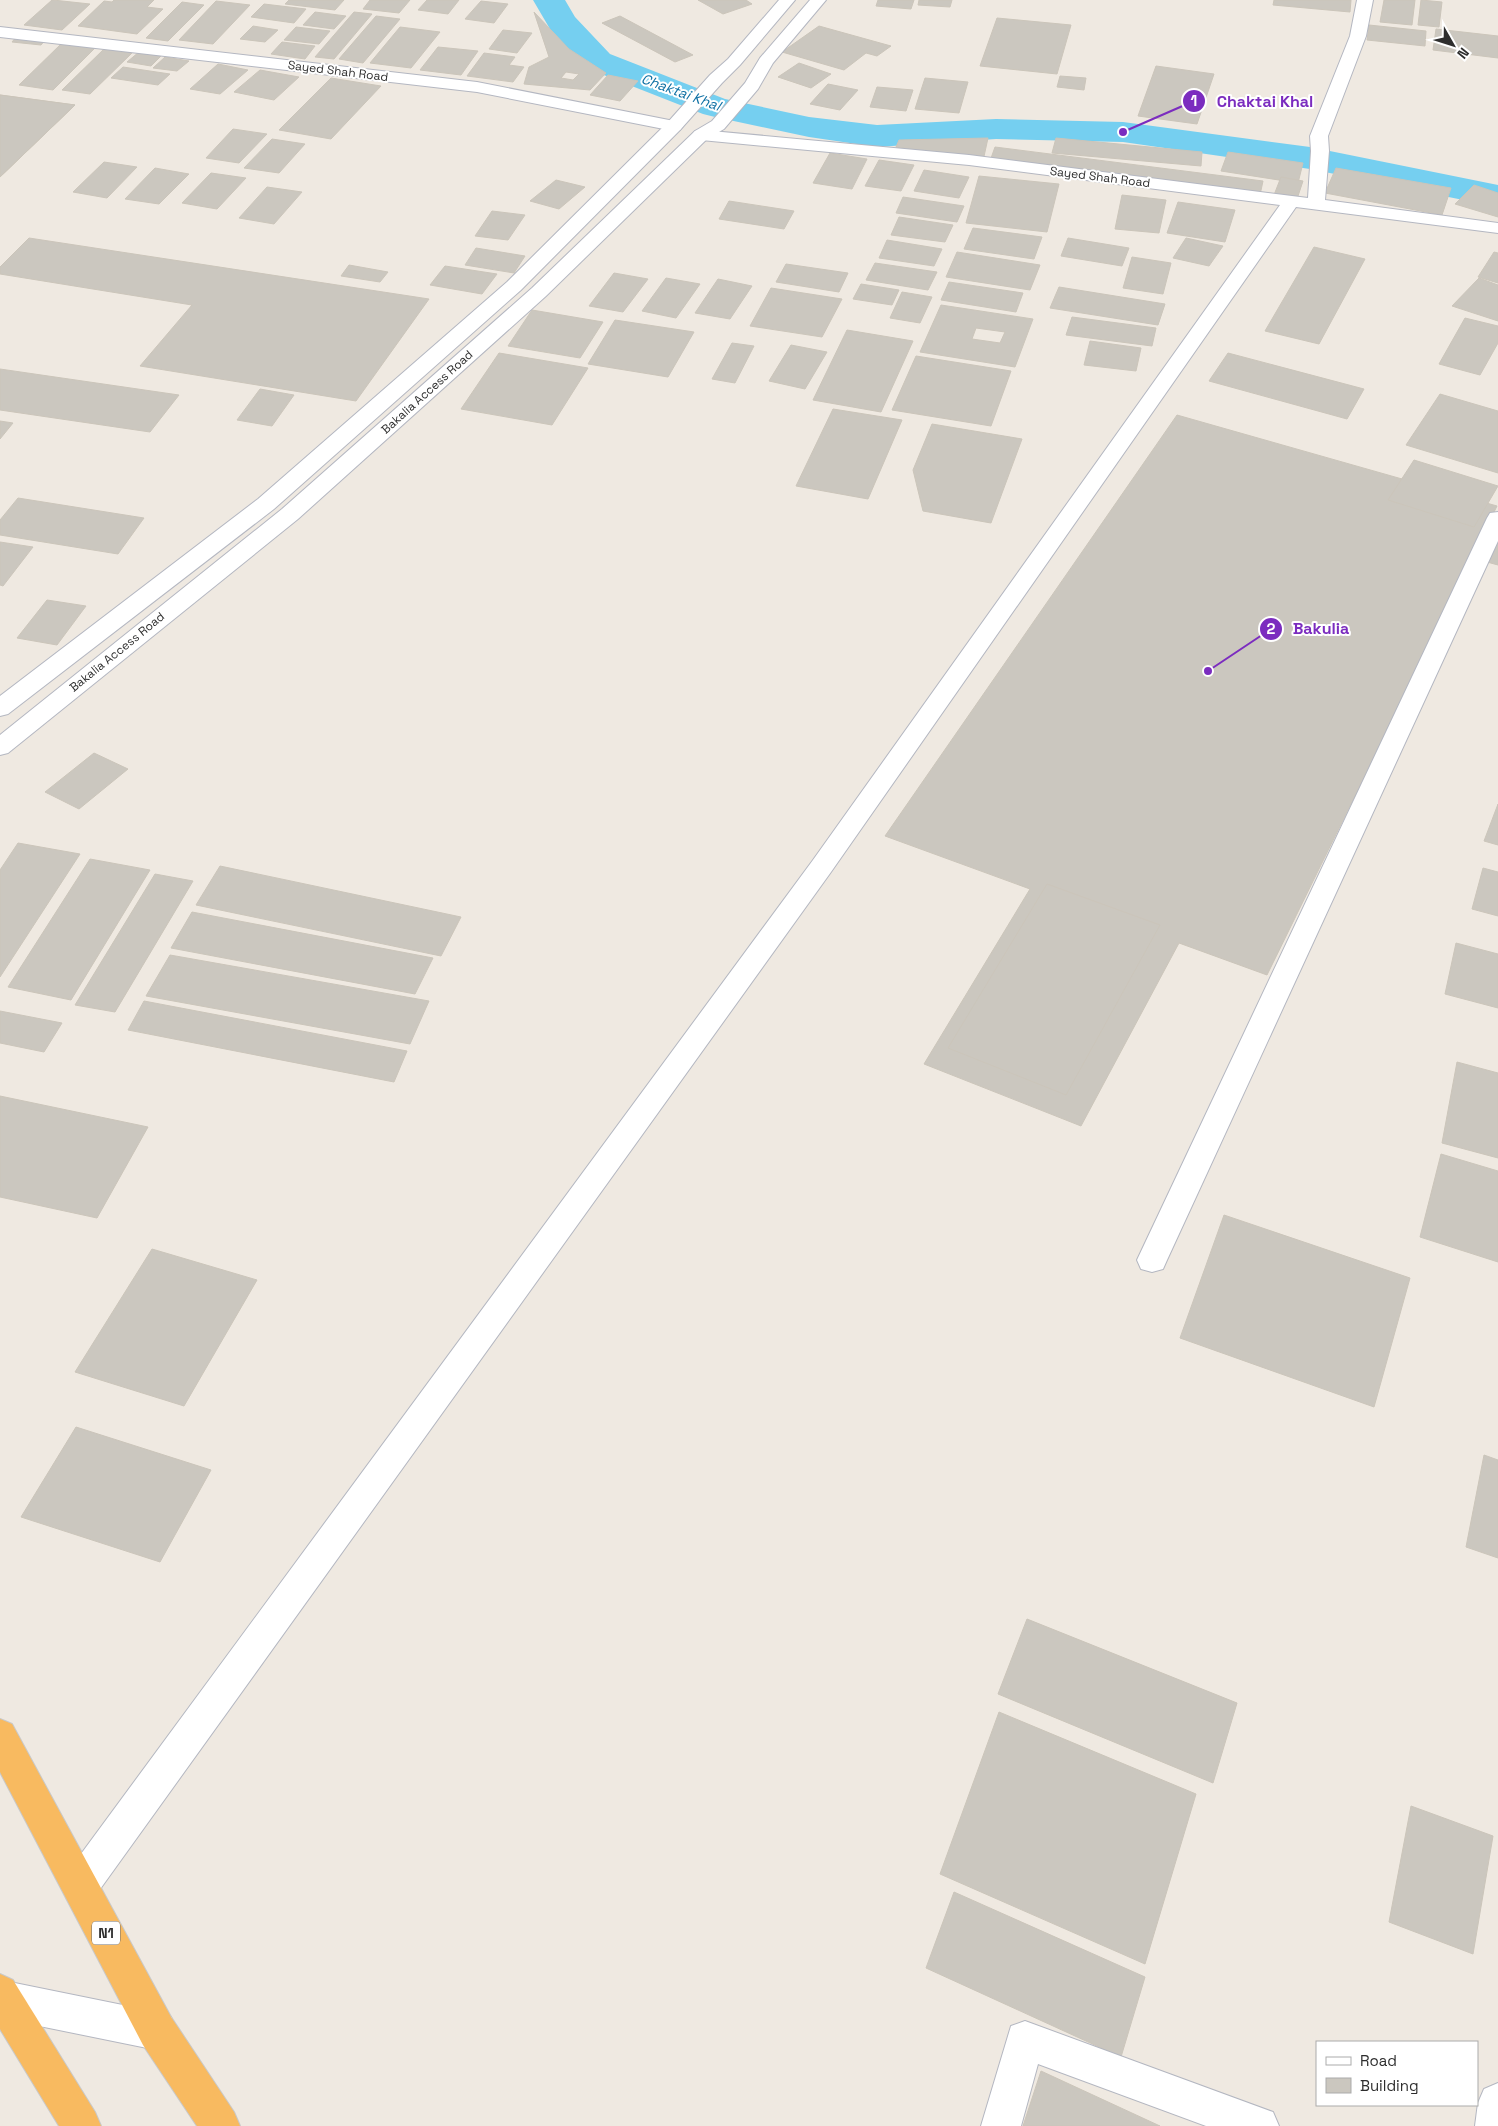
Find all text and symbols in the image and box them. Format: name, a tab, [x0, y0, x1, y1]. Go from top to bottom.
north arrow	[1428, 20, 1478, 70]
text: N	[1453, 44, 1473, 62]
street label: Sayed Shah Road	[287, 57, 389, 85]
water label: Chaktai Khal	[639, 69, 725, 115]
callout: Chaktai Khal	[1181, 86, 1323, 117]
text: 1	[1191, 91, 1197, 110]
text: Chaktai Khal	[1217, 91, 1313, 112]
street label: Sayed Shah Road	[1049, 163, 1151, 191]
street label: Bakalia Access Road	[378, 347, 476, 437]
street label: Bakalia Access Road	[66, 609, 168, 695]
callout: Bakulia	[1258, 613, 1360, 644]
text: Bakulia	[1293, 618, 1349, 639]
text: 2	[1267, 619, 1276, 638]
road number: N1	[92, 1922, 120, 1945]
legend	[1316, 2041, 1478, 2106]
text: Road	[1360, 2051, 1397, 2070]
text: Building	[1360, 2076, 1419, 2095]

